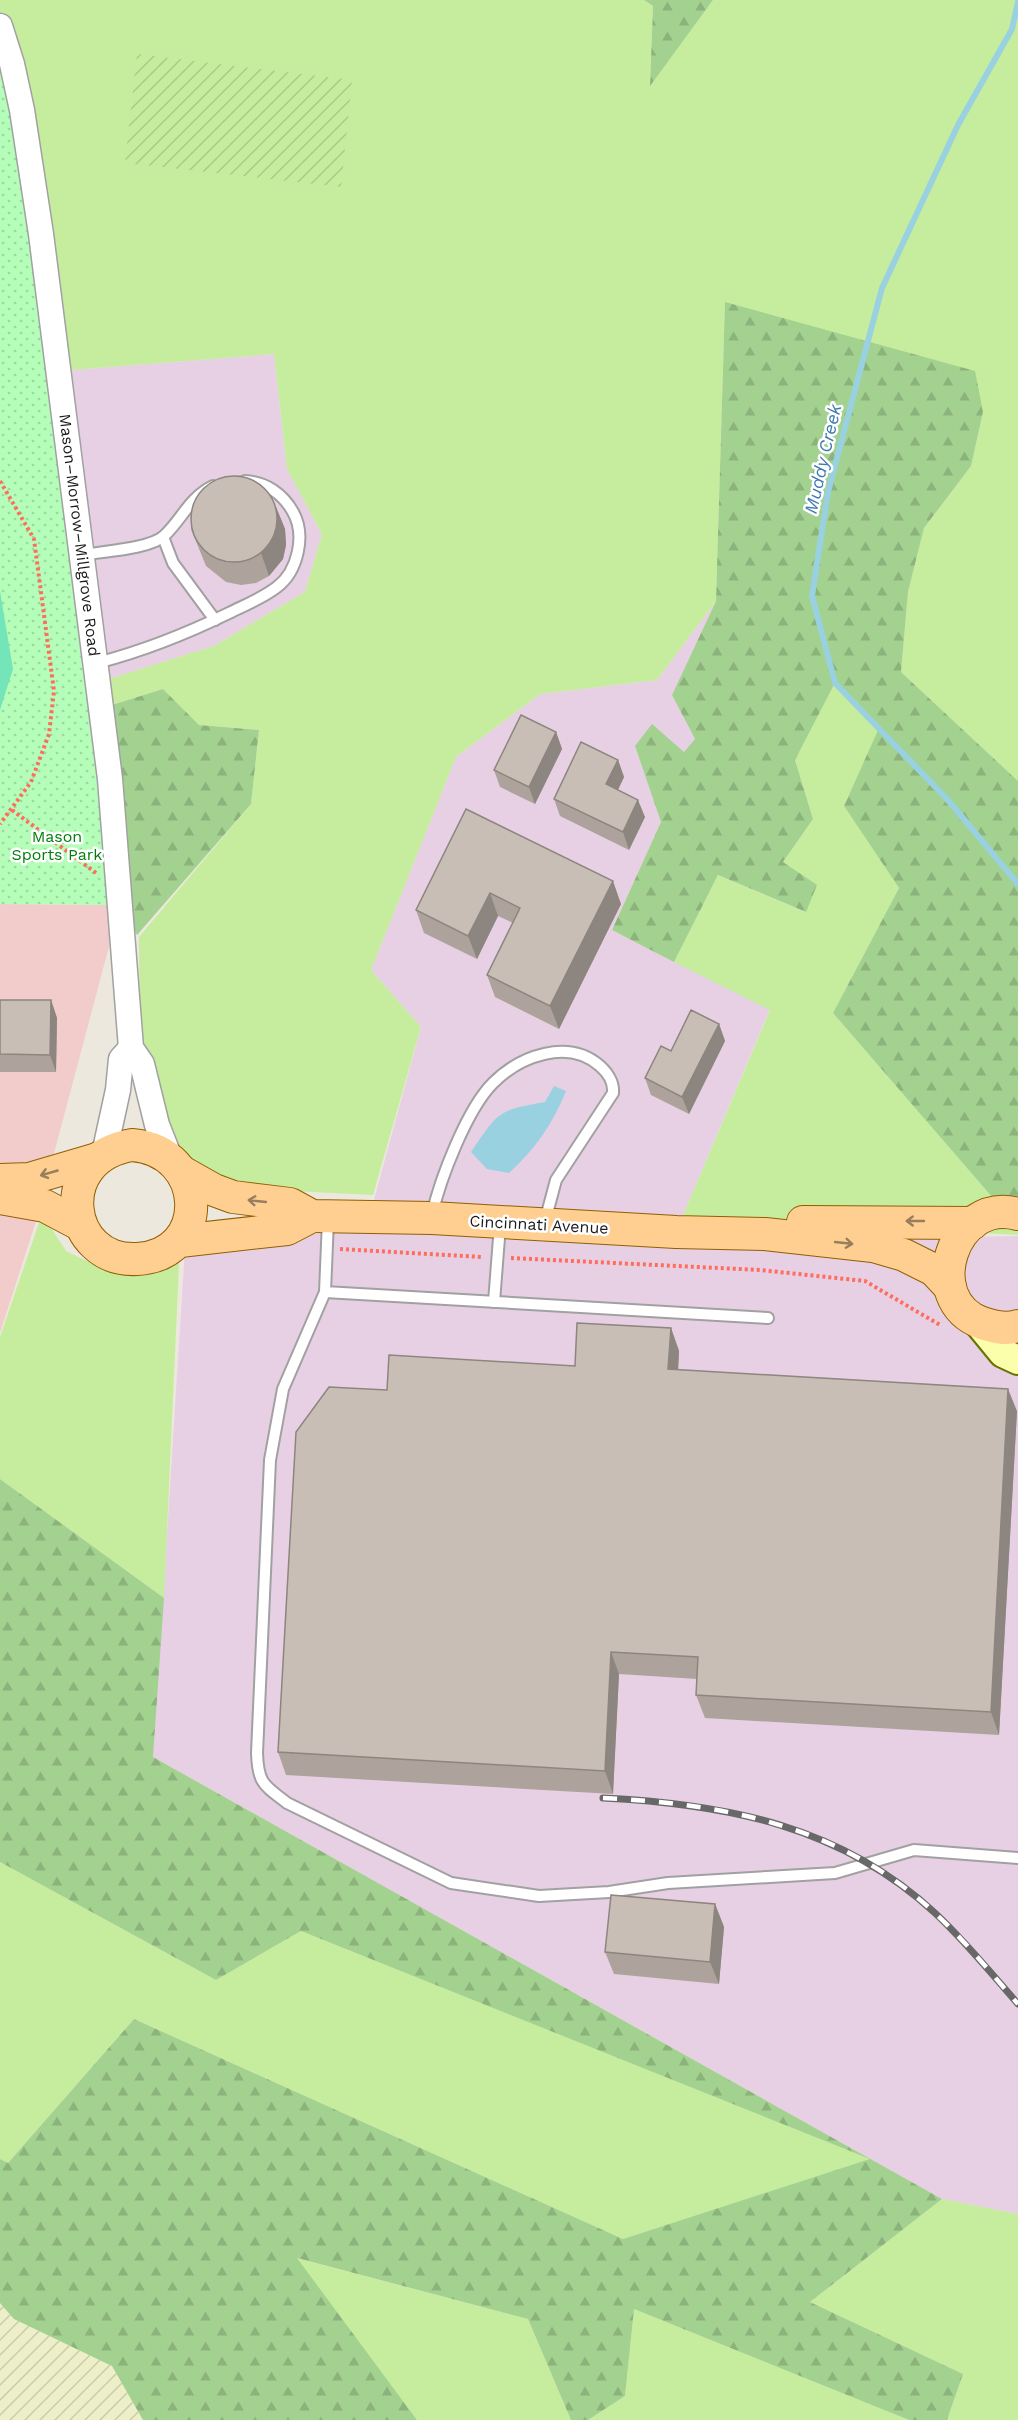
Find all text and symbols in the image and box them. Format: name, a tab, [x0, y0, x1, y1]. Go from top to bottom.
water label: Muddy Creek	[800, 401, 846, 516]
street label: Mason–Morrow–Millgrove Road	[55, 413, 104, 657]
park label: Mason Sports Park	[12, 827, 102, 864]
one-way arrow	[40, 1167, 59, 1179]
one-way arrow	[247, 1195, 267, 1206]
street label: Cincinnati Avenue	[469, 1211, 609, 1238]
one-way arrow	[905, 1215, 925, 1227]
one-way arrow	[834, 1238, 854, 1249]

